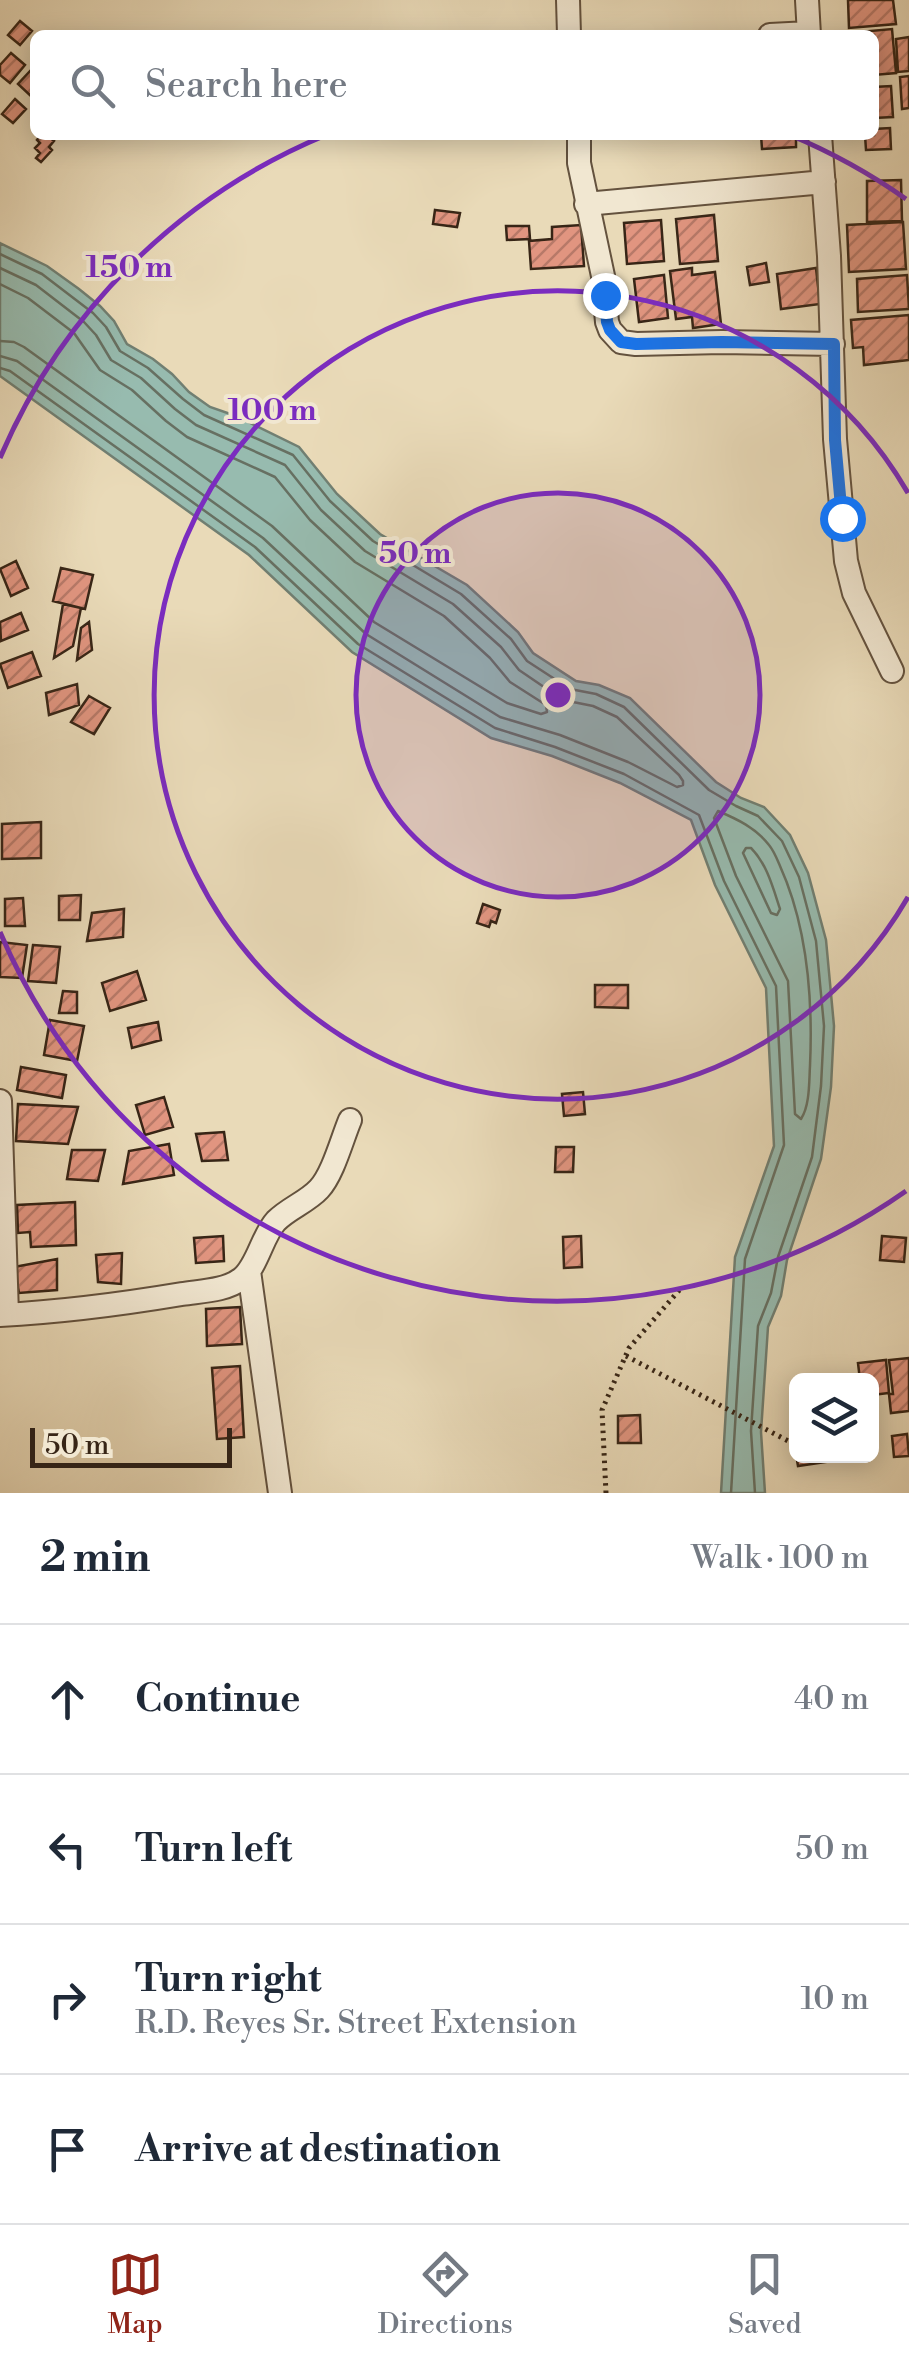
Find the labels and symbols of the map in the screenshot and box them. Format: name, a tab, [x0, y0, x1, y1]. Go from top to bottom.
text: 150 m	[86, 249, 172, 287]
route end	[583, 273, 629, 319]
text: 100 m	[227, 392, 317, 430]
route start	[820, 496, 866, 542]
text: 50 m	[379, 535, 451, 573]
centre of rings	[540, 677, 576, 713]
scale bar	[30, 1423, 232, 1468]

